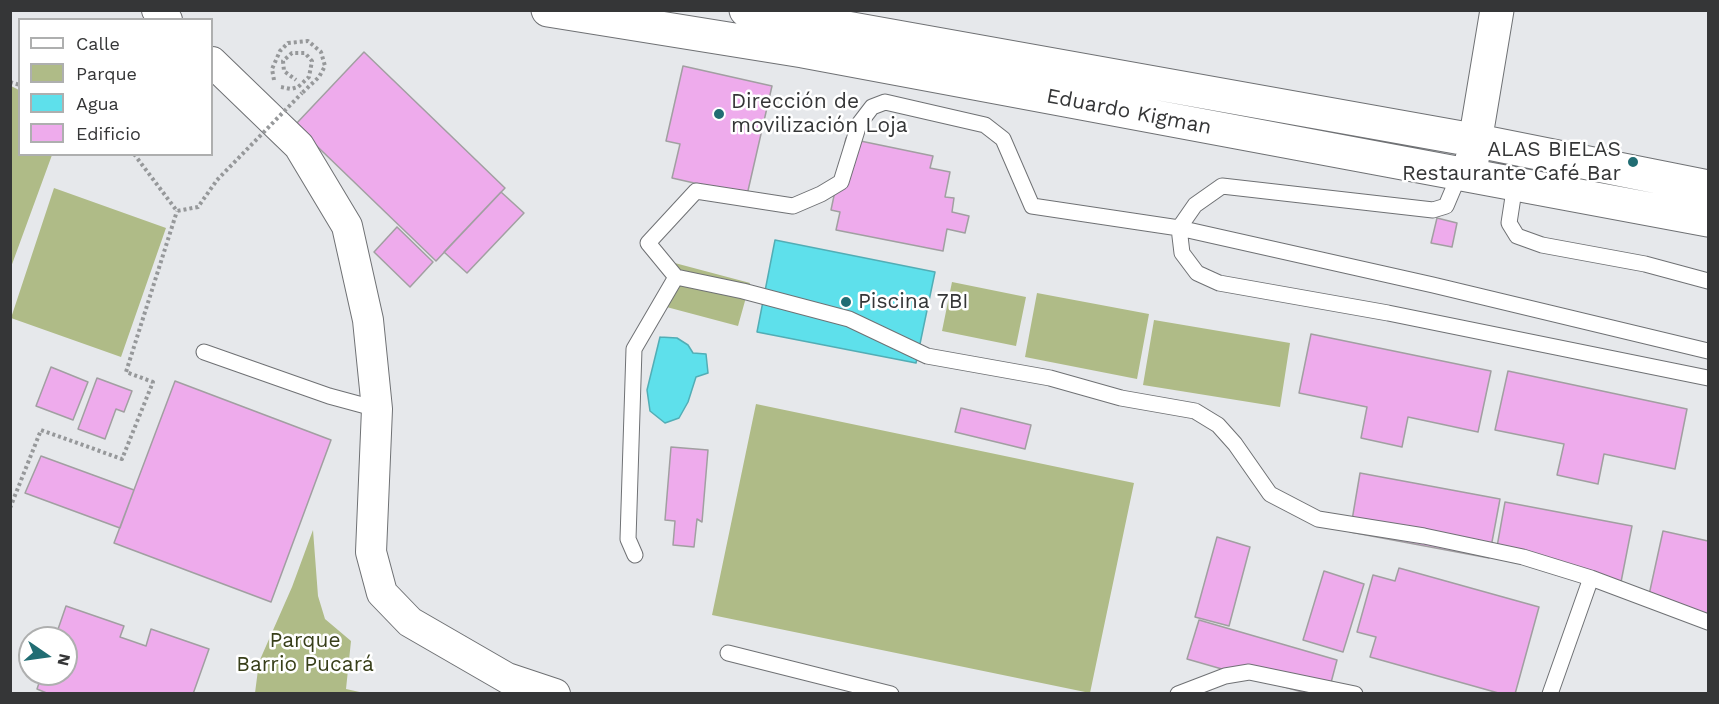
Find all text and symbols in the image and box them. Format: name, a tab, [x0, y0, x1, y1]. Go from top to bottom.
legend	[18, 18, 213, 156]
text: Calle	[76, 33, 120, 54]
text: Parque	[76, 63, 137, 84]
street label: Eduardo Kigman	[1044, 84, 1214, 140]
place label: Dirección de movilización Loja	[731, 89, 908, 139]
text: Agua	[76, 93, 119, 114]
marker: Dirección de movilización Loja	[712, 107, 726, 121]
text: Edificio	[76, 123, 141, 144]
place label: ALAS BIELAS Restaurante Café Bar	[1402, 137, 1621, 187]
marker: ALAS BIELAS Restaurante Café Bar	[1626, 155, 1640, 169]
place label: Piscina 7BI	[858, 289, 969, 315]
marker: Piscina 7BI	[839, 295, 853, 309]
north arrow	[18, 626, 78, 686]
park label: Parque Barrio Pucará	[236, 628, 374, 678]
text: N	[53, 652, 75, 668]

